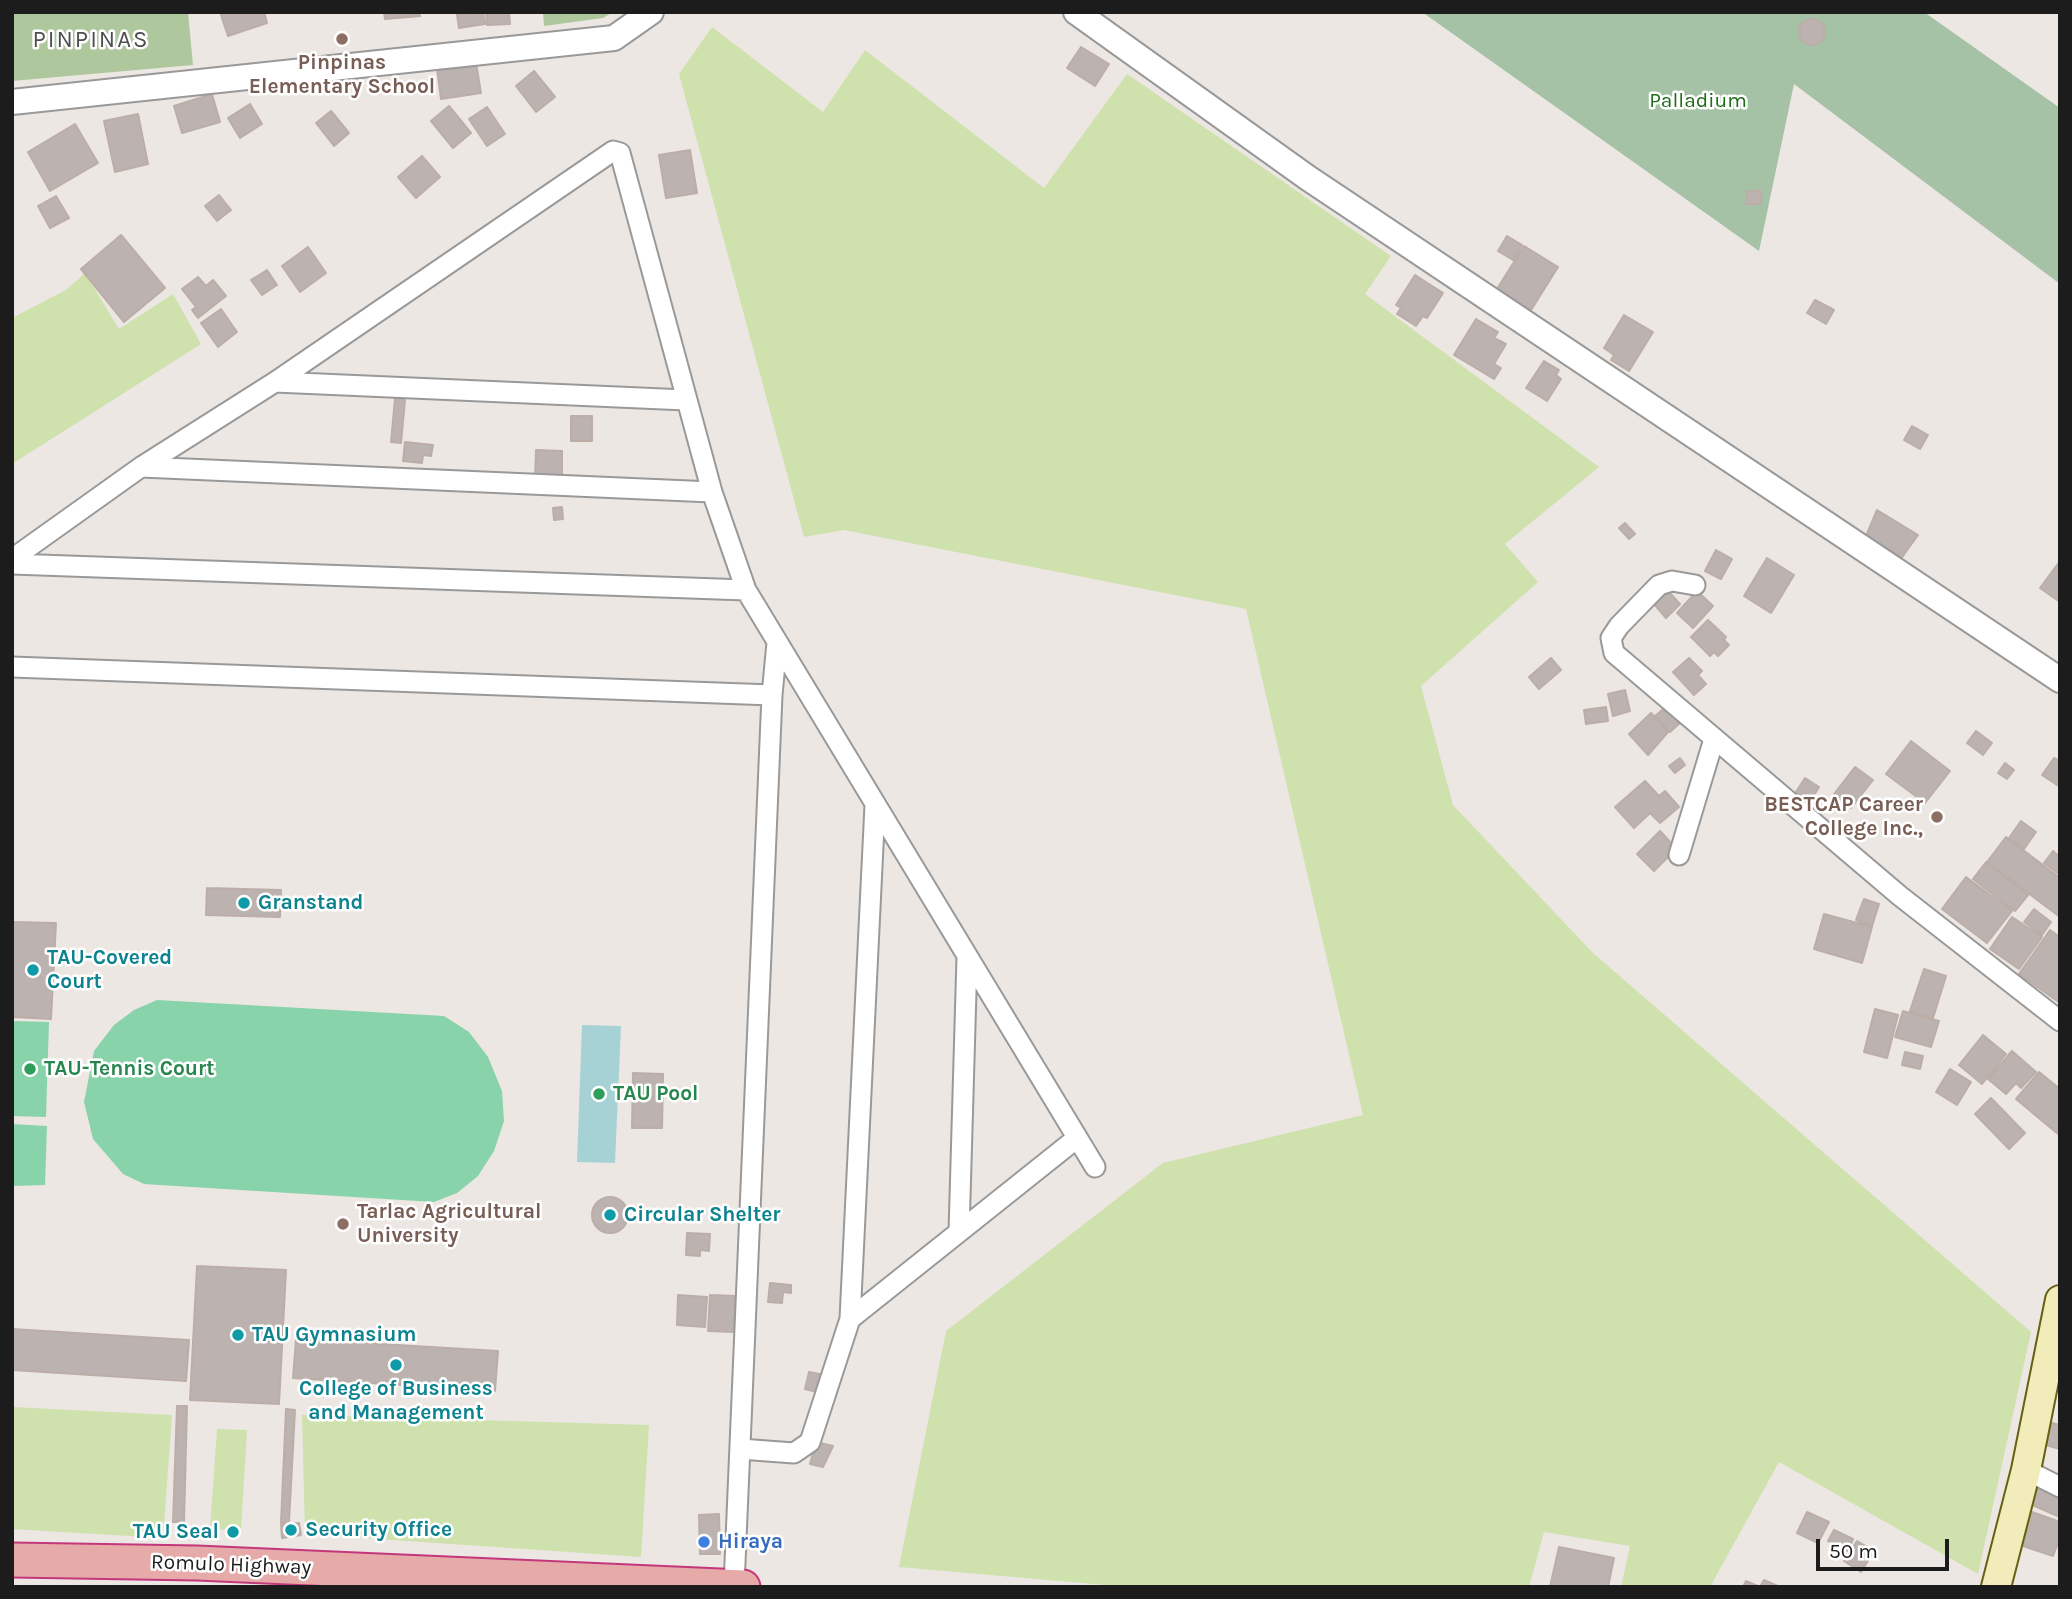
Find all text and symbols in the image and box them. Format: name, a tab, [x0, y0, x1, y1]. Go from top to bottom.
district label: PINPINAS	[33, 26, 149, 54]
marker: Pinpinas Elementary School	[334, 31, 350, 47]
place label: Pinpinas Elementary School	[249, 50, 435, 100]
park label: Palladium	[1649, 88, 1747, 114]
place label: BESTCAP Career College Inc.,	[1764, 792, 1923, 842]
marker: BESTCAP Career College Inc.,	[1929, 809, 1945, 825]
place label: Granstand	[258, 890, 363, 916]
marker: Granstand	[236, 895, 252, 911]
place label: TAU-Covered Court	[47, 945, 172, 995]
marker: TAU-Covered Court	[25, 962, 41, 978]
place label: TAU-Tennis Court	[44, 1056, 215, 1082]
marker: TAU-Tennis Court	[22, 1061, 38, 1077]
place label: TAU Pool	[613, 1081, 699, 1107]
marker: TAU Pool	[591, 1086, 607, 1102]
place label: Tarlac Agricultural University	[357, 1199, 541, 1249]
place label: Circular Shelter	[624, 1202, 781, 1228]
marker: Circular Shelter	[602, 1207, 618, 1223]
marker: Tarlac Agricultural University	[335, 1216, 351, 1232]
place label: TAU Gymnasium	[252, 1322, 416, 1348]
marker: TAU Gymnasium	[230, 1327, 246, 1343]
marker: College of Business and Management	[388, 1357, 404, 1373]
place label: College of Business and Management	[299, 1376, 493, 1426]
place label: Security Office	[305, 1517, 452, 1543]
place label: TAU Seal	[133, 1519, 219, 1545]
marker: Security Office	[283, 1522, 299, 1538]
marker: TAU Seal	[225, 1524, 241, 1540]
scale bar	[1820, 1526, 1953, 1570]
place label: Hiraya	[718, 1529, 783, 1555]
marker: Hiraya	[696, 1534, 712, 1550]
text: 50 m	[1829, 1539, 1878, 1563]
street label: Romulo Highway	[150, 1550, 312, 1580]

